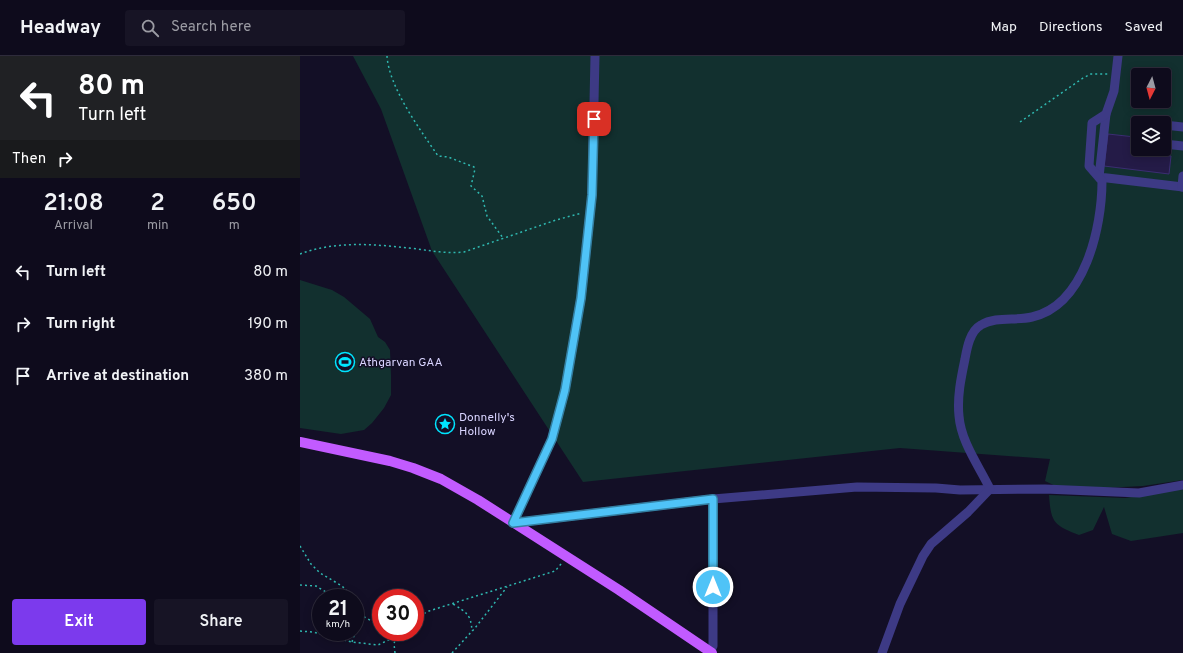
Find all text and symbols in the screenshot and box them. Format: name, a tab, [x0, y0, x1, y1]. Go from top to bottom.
search box	[125, 10, 405, 46]
text: Headway	[20, 16, 101, 40]
icon: search	[139, 17, 161, 39]
text: Search here	[171, 18, 251, 37]
text: Map	[991, 19, 1017, 36]
text: Directions	[1039, 19, 1103, 36]
text: Saved	[1125, 19, 1163, 36]
north arrow	[1131, 68, 1171, 108]
map controls	[1131, 68, 1171, 156]
text: 80 m	[78, 69, 145, 105]
icon: left	[12, 72, 64, 124]
pin	[577, 102, 611, 136]
text: Turn left	[78, 104, 146, 127]
icon: arrive	[583, 108, 605, 130]
button: layers	[1131, 116, 1171, 156]
icon: right	[54, 148, 76, 170]
text: Then	[12, 150, 46, 169]
text: 21:08	[43, 189, 104, 219]
text: 2	[150, 189, 165, 219]
text: 650	[212, 189, 257, 219]
text: Arrival	[54, 218, 93, 234]
text: min	[147, 218, 169, 234]
text: m	[229, 218, 240, 234]
icon: left	[12, 261, 34, 283]
text: Turn left	[46, 263, 106, 282]
text: 80 m	[253, 263, 288, 282]
icon: right	[12, 313, 34, 335]
text: Turn right	[46, 315, 115, 334]
text: 190 m	[248, 315, 288, 334]
sports icon: Athgarvan GAA	[334, 351, 356, 373]
place label: Athgarvan GAA	[359, 355, 443, 371]
icon: arrive	[12, 365, 34, 387]
text: Arrive at destination	[46, 367, 189, 386]
text: 380 m	[244, 367, 288, 386]
place label: Donnelly's Hollow	[459, 410, 515, 440]
place icon: Donnelly's Hollow	[434, 413, 456, 435]
position arrow	[692, 566, 734, 608]
speed limit sign: 30	[372, 589, 424, 641]
text: 21	[328, 597, 348, 623]
button: Exit	[12, 599, 146, 645]
button: Share	[154, 599, 288, 645]
text: km/h	[326, 618, 350, 631]

